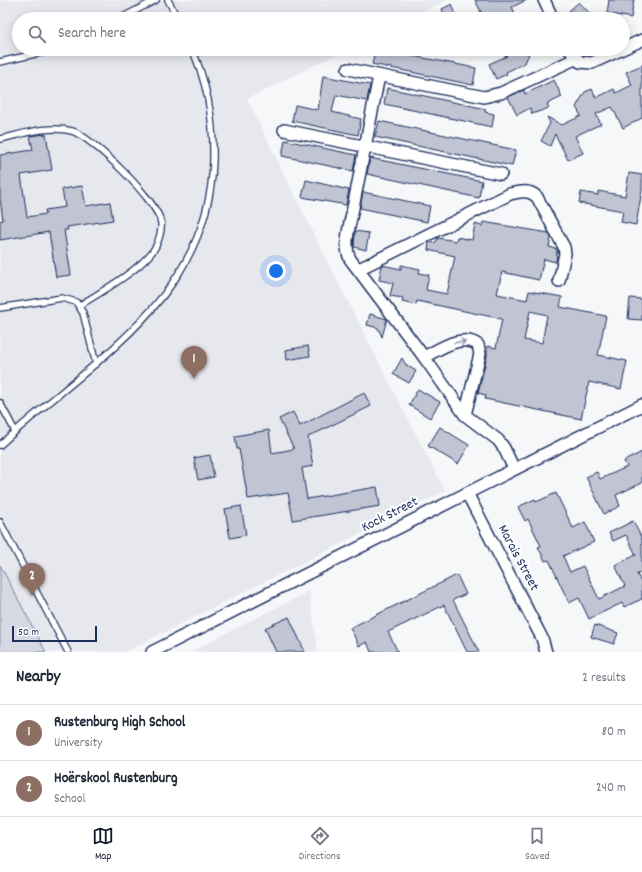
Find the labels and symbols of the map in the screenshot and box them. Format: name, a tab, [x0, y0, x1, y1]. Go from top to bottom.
your location	[266, 261, 286, 281]
one-way arrow	[453, 338, 466, 345]
pin: 1	[181, 346, 207, 379]
street label: Kock Street	[358, 492, 422, 538]
street label: Marais Street	[492, 521, 544, 595]
pin: 2	[19, 563, 45, 596]
scale bar	[12, 624, 97, 643]

